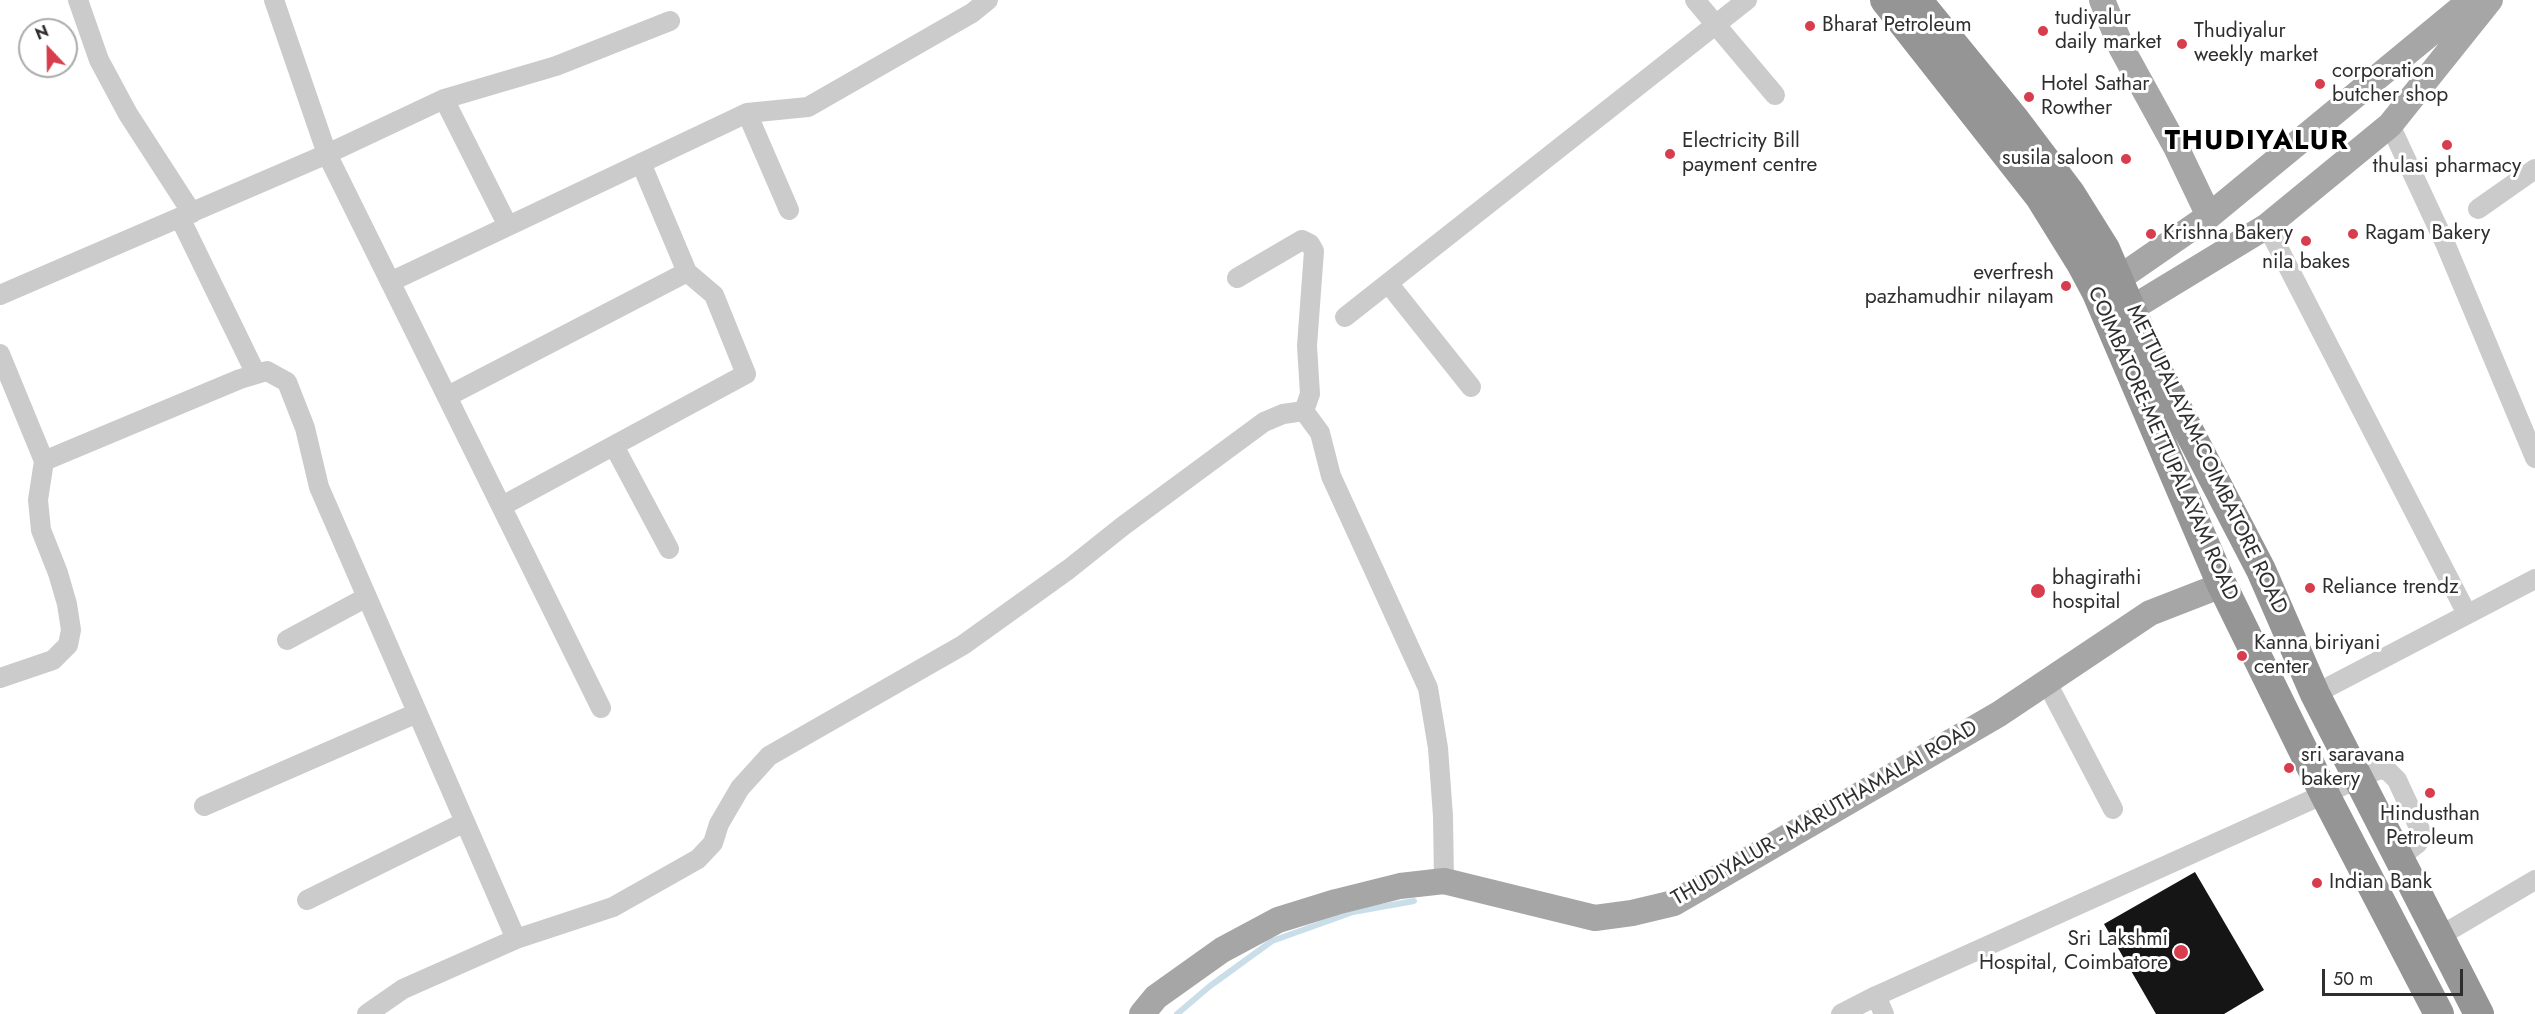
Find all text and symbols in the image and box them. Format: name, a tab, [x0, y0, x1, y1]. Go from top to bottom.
place label: tudiyalur daily market	[2055, 6, 2161, 56]
place label: Bharat Petroleum	[1822, 13, 1972, 39]
north arrow	[18, 18, 78, 78]
marker: Bharat Petroleum	[1803, 19, 1817, 33]
place label: Thudiyalur weekly market	[2194, 19, 2318, 69]
text: N	[32, 20, 52, 46]
marker: tudiyalur daily market	[2036, 24, 2050, 38]
marker: Thudiyalur weekly market	[2175, 37, 2189, 51]
place label: corporation butcher shop	[2332, 59, 2448, 109]
place label: Hotel Sathar Rowther	[2041, 72, 2149, 122]
marker: corporation butcher shop	[2313, 77, 2327, 91]
marker: Hotel Sathar Rowther	[2022, 90, 2036, 104]
district label: THUDIYALUR	[2165, 126, 2349, 158]
place label: Electricity Bill payment centre	[1682, 129, 1817, 179]
marker: thulasi pharmacy	[2440, 138, 2454, 152]
place label: susila saloon	[2002, 146, 2114, 172]
marker: Electricity Bill payment centre	[1663, 147, 1677, 161]
marker: susila saloon	[2119, 152, 2133, 166]
place label: thulasi pharmacy	[2373, 154, 2521, 180]
place label: Krishna Bakery	[2163, 221, 2293, 247]
place label: Ragam Bakery	[2365, 221, 2490, 247]
marker: Krishna Bakery	[2144, 227, 2158, 241]
marker: Ragam Bakery	[2346, 227, 2360, 241]
marker: nila bakes	[2299, 234, 2313, 248]
place label: nila bakes	[2262, 250, 2350, 276]
place label: everfresh pazhamudhir nilayam	[1865, 261, 2054, 311]
marker: everfresh pazhamudhir nilayam	[2059, 279, 2073, 293]
street label: COIMBATORE-METTUPALAYAM ROAD	[2081, 283, 2243, 605]
street label: METTUPALAYAM-COIMBATORE ROAD	[2120, 301, 2292, 619]
place label: bhagirathi hospital	[2052, 566, 2141, 616]
place label: Reliance trendz	[2322, 575, 2459, 601]
marker: Reliance trendz	[2303, 581, 2317, 595]
marker: bhagirathi hospital	[2029, 582, 2047, 600]
place label: Kanna biriyani center	[2254, 631, 2380, 681]
marker: Kanna biriyani center	[2235, 649, 2249, 663]
street label: THUDIYALUR - MARUTHAMALAI ROAD	[1668, 716, 1982, 912]
place label: sri saravana bakery	[2301, 743, 2405, 793]
marker: sri saravana bakery	[2282, 761, 2296, 775]
marker: Hindusthan Petroleum	[2423, 786, 2437, 800]
place label: Hindusthan Petroleum	[2380, 802, 2480, 852]
place label: Indian Bank	[2329, 870, 2432, 896]
marker: Indian Bank	[2310, 876, 2324, 890]
place label: Sri Lakshmi Hospital, Coimbatore	[1979, 927, 2168, 977]
marker: Sri Lakshmi Hospital, Coimbatore	[2172, 943, 2190, 961]
scale bar	[2325, 957, 2466, 995]
text: 50 m	[2333, 966, 2373, 992]

